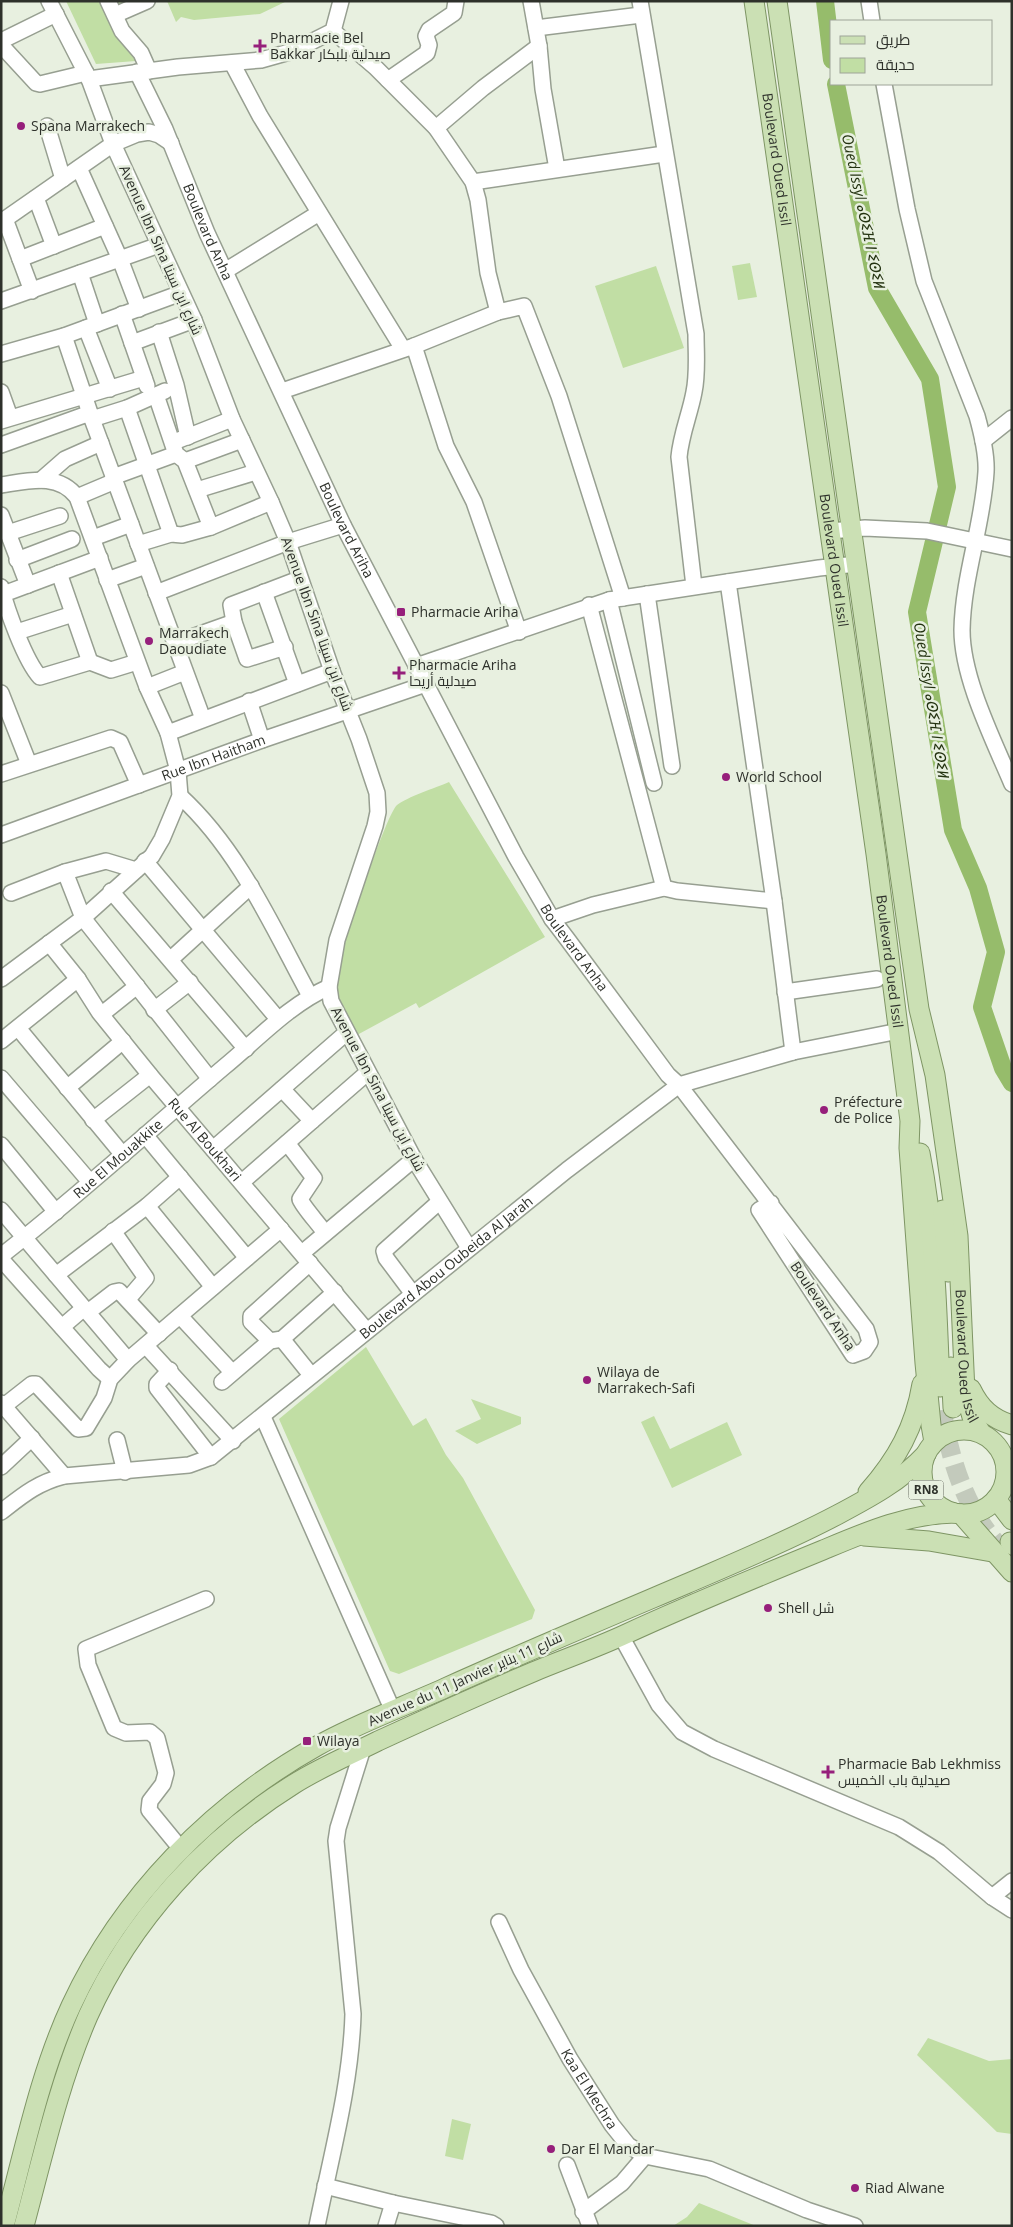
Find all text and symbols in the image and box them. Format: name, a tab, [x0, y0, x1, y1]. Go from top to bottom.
legend	[830, 20, 993, 85]
place label: Pharmacie Bel Bakkar صيدلية بلبكار	[270, 28, 391, 63]
text: طريق	[876, 29, 910, 50]
marker: Pharmacie Bel Bakkar صيدلية بلبكار	[254, 40, 266, 52]
text: حديقة	[876, 54, 915, 74]
street label: Boulevard Oued Issil	[758, 92, 796, 227]
place label: Spana Marrakech	[31, 116, 145, 135]
marker: Spana Marrakech	[15, 120, 27, 132]
water label: Oued Issyl ⴰⵙⵉⴼ ⵏ ⵉⵙⵉⵍ	[838, 132, 890, 291]
street label: Avenue Ibn Sina شارع ابن سينا	[115, 162, 208, 338]
street label: Boulevard Anha	[179, 180, 238, 283]
street label: Boulevard Ariha	[315, 479, 379, 581]
street label: Boulevard Oued Issil	[816, 492, 853, 628]
street label: Avenue Ibn Sina شارع ابن سينا	[277, 534, 358, 713]
place label: Pharmacie Ariha	[411, 602, 518, 621]
marker: Pharmacie Ariha	[395, 606, 407, 618]
water label: Oued Issyl ⴰⵙⵉⴼ ⵏ ⵉⵙⵉⵍ	[910, 621, 954, 780]
place label: Marrakech Daoudiate	[159, 623, 229, 658]
marker: Marrakech Daoudiate	[143, 635, 155, 647]
place label: Pharmacie Ariha صيدلية أريحا	[409, 655, 516, 690]
marker: Pharmacie Ariha صيدلية أريحا	[393, 667, 405, 679]
street label: Rue Ibn Haitham	[159, 730, 268, 785]
place label: World School	[736, 767, 822, 786]
marker: World School	[720, 771, 732, 783]
street label: Boulevard Oued Issil	[872, 894, 908, 1029]
street label: Boulevard Anha	[536, 900, 613, 995]
street label: Avenue Ibn Sina شارع ابن سينا	[327, 1003, 430, 1174]
place label: Préfecture de Police	[834, 1092, 903, 1127]
street label: Rue Al Boukhari	[164, 1093, 246, 1185]
marker: Préfecture de Police	[818, 1104, 830, 1116]
street label: Rue El Mouakkite	[69, 1114, 166, 1202]
street label: Boulevard Abou Oubeida Al Jarah	[355, 1191, 536, 1343]
street label: Boulevard Anha	[786, 1257, 860, 1354]
street label: Boulevard Oued Issil	[951, 1289, 983, 1426]
place label: Wilaya de Marrakech-Safi	[597, 1362, 695, 1397]
marker: Wilaya de Marrakech-Safi	[581, 1374, 593, 1386]
road number: RN8	[908, 1480, 944, 1500]
place label: Shell شل	[778, 1598, 834, 1617]
marker: Shell شل	[762, 1602, 774, 1614]
street label: Avenue du 11 Janvier شارع 11 يناير	[365, 1627, 565, 1730]
place label: Wilaya	[317, 1731, 360, 1750]
marker: Wilaya	[301, 1735, 313, 1747]
place label: Pharmacie Bab Lekhmiss صيدلية باب الخميس	[838, 1754, 1001, 1789]
marker: Pharmacie Bab Lekhmiss صيدلية باب الخميس	[822, 1766, 834, 1778]
street label: Kaa El Mechra	[557, 2045, 622, 2133]
place label: Dar El Mandar	[561, 2139, 655, 2158]
marker: Dar El Mandar	[545, 2143, 557, 2155]
place label: Riad Alwane	[865, 2178, 945, 2197]
marker: Riad Alwane	[849, 2182, 861, 2194]

